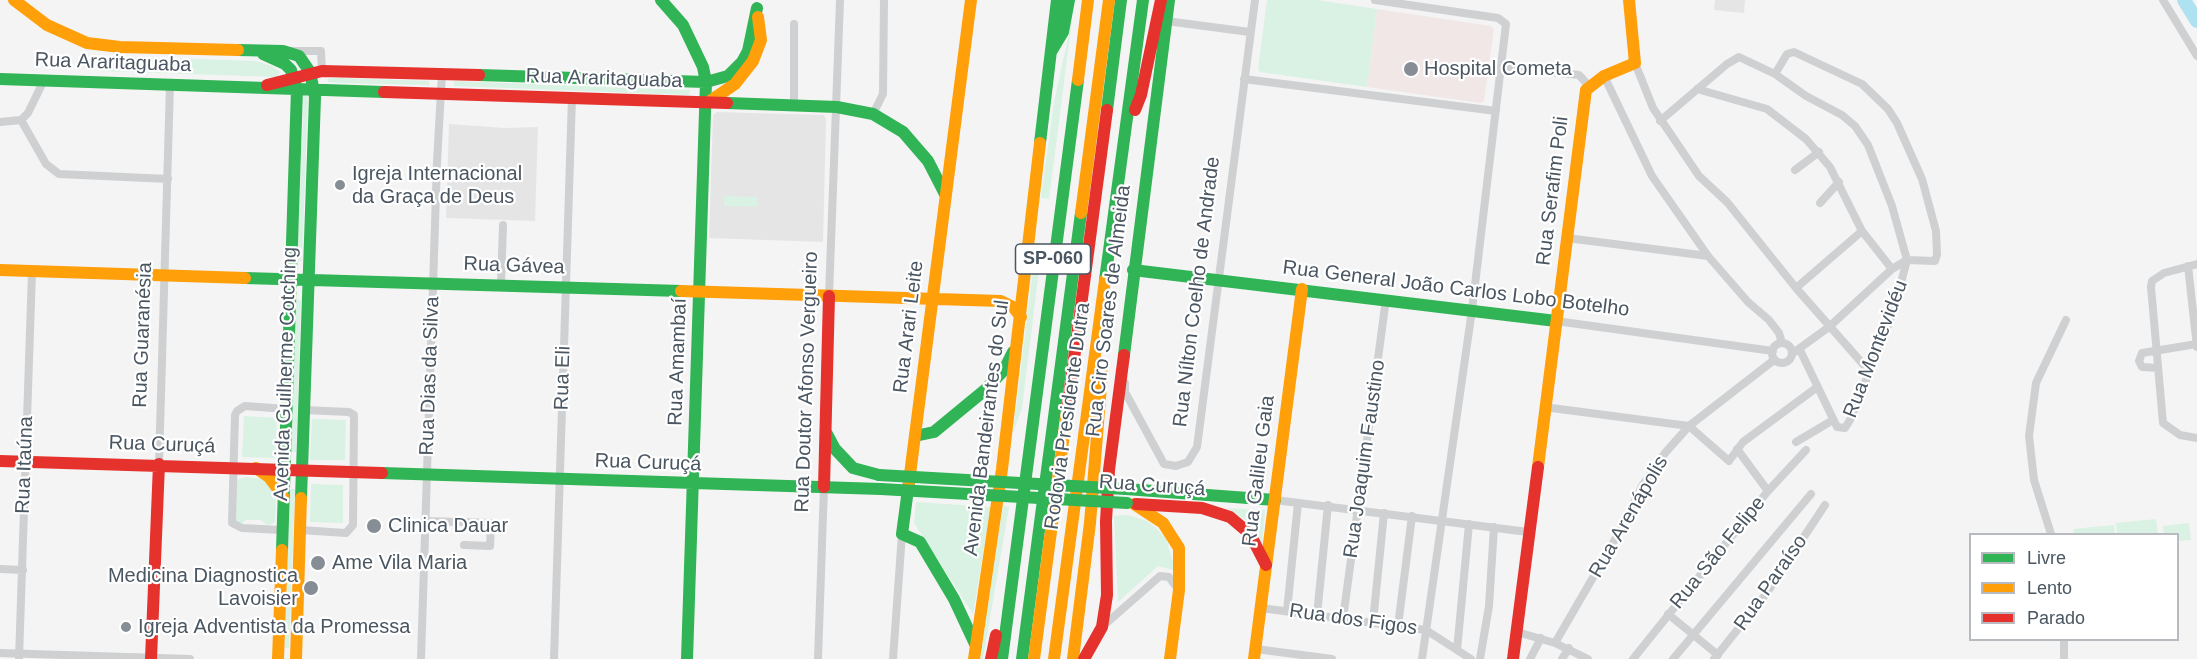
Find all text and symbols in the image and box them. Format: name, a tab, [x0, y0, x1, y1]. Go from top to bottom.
street label: Rua Araritaguaba	[34, 48, 192, 78]
place label: Hospital Cometa	[1424, 57, 1572, 81]
marker: Hospital Cometa	[1402, 60, 1420, 78]
street label: Rua Araritaguaba	[525, 64, 683, 94]
street label: Rua Serafim Poli	[1532, 115, 1574, 267]
street label: Rua Nílton Coelho de Andrade	[1168, 155, 1226, 429]
place label: Igreja Internacional da Graça de Deus	[352, 162, 522, 209]
marker: Igreja Internacional da Graça de Deus	[333, 178, 347, 192]
street label: Rua Ciro Soares de Almeida	[1082, 184, 1136, 438]
road number: SP-060	[1016, 244, 1090, 274]
street label: Avenida Guilherme Cotching	[270, 247, 302, 501]
street label: Rua Doutor Afonso Vergueiro	[790, 251, 824, 513]
street label: Rua Gávea	[463, 252, 565, 280]
street label: Rua General João Carlos Lobo Botelho	[1281, 256, 1631, 322]
street label: Rua Arari Leite	[889, 259, 929, 395]
street label: Rua Guaranésia	[128, 262, 158, 408]
street label: Rua Montevidéu	[1839, 277, 1913, 421]
street label: Rua Dias da Silva	[415, 296, 445, 456]
street label: Rua Amambaí	[664, 298, 692, 426]
street label: Avenida Bandeirantes do Sul	[959, 299, 1015, 557]
street label: Rodovia Presidente Dutra	[1040, 301, 1096, 531]
street label: Rua Eli	[550, 345, 576, 411]
street label: Rua Joaquim Faustino	[1339, 358, 1391, 560]
street label: Rua Galileu Gaia	[1238, 394, 1280, 548]
street label: Rua Itaúna	[11, 416, 39, 514]
street label: Rua Curuçá	[108, 431, 216, 459]
street label: Rua Curuçá	[594, 449, 702, 477]
street label: Rua Arenápolis	[1584, 452, 1674, 582]
street label: Rua Curuçá	[1098, 470, 1206, 502]
street label: Rua São Felipe	[1665, 492, 1771, 614]
place label: Clinica Dauar	[388, 514, 508, 538]
marker: Clinica Dauar	[365, 517, 383, 535]
street label: Rua Paraíso	[1729, 531, 1813, 635]
legend	[1969, 533, 2179, 641]
text: Livre	[2027, 548, 2066, 568]
place label: Ame Vila Maria	[332, 551, 467, 575]
marker: Ame Vila Maria	[309, 554, 327, 572]
place label: Medicina Diagnostica Lavoisier	[108, 564, 298, 611]
text: Lento	[2027, 578, 2072, 598]
marker: Medicina Diagnostica Lavoisier	[302, 579, 320, 597]
street label: Rua dos Figos	[1287, 599, 1419, 641]
text: Parado	[2027, 608, 2085, 628]
place label: Igreja Adventista da Promessa	[138, 615, 410, 639]
marker: Igreja Adventista da Promessa	[119, 620, 133, 634]

